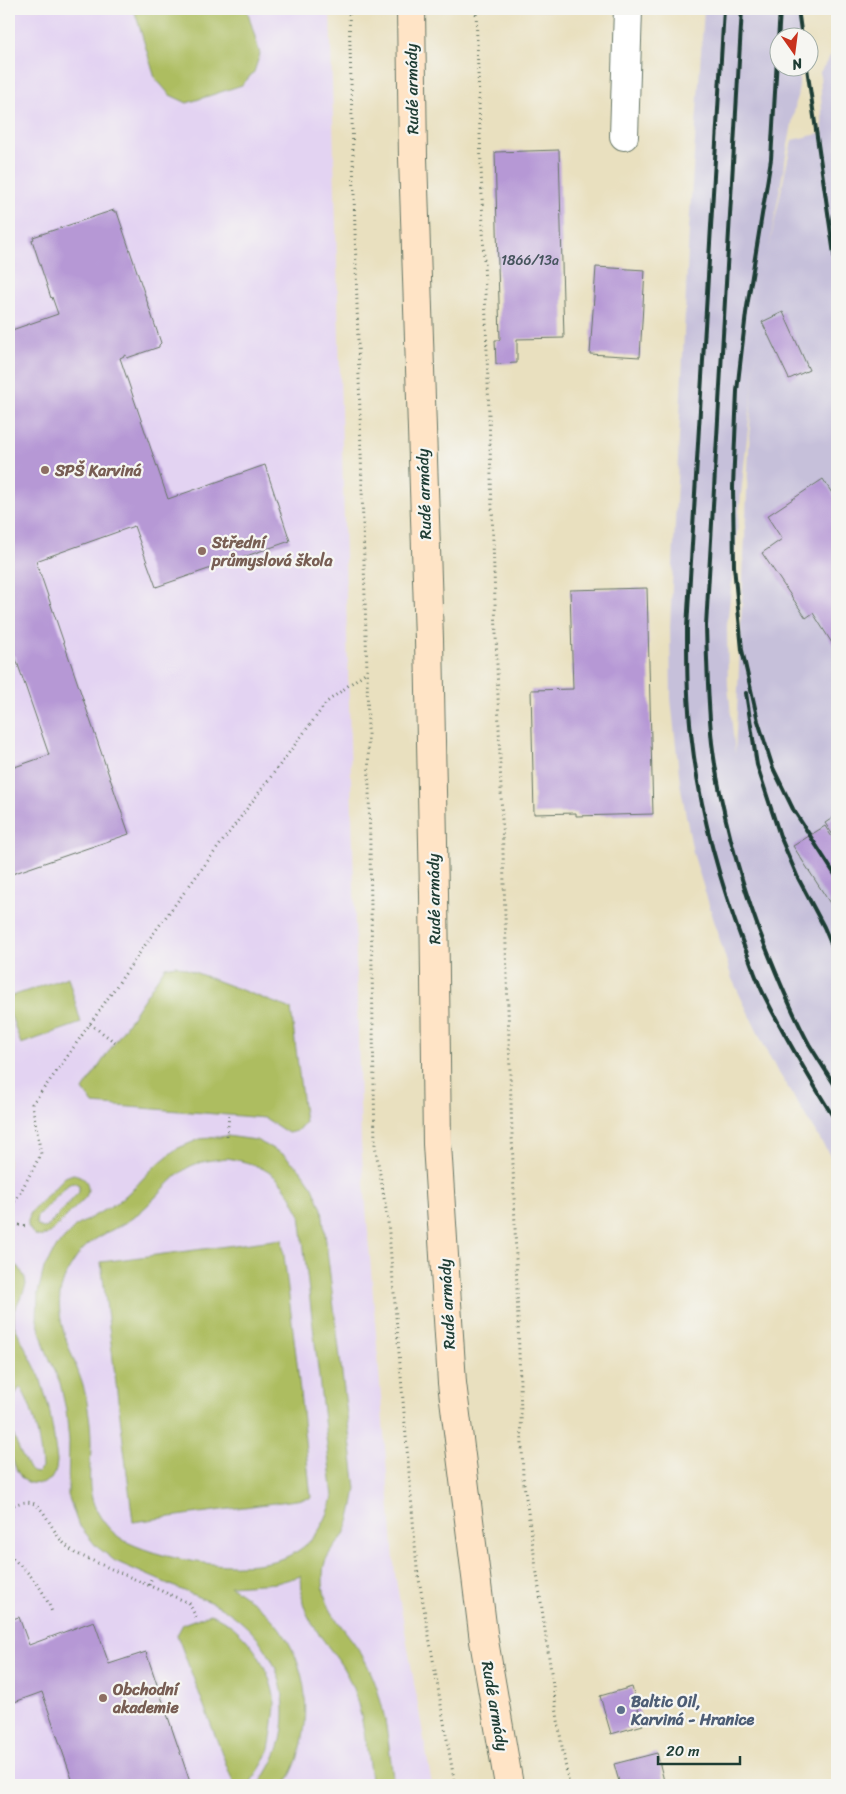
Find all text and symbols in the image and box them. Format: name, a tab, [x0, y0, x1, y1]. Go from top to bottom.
north arrow	[768, 28, 818, 78]
street label: Rudé armády	[397, 43, 427, 135]
text: N	[789, 51, 806, 78]
house number: 1866/13a	[501, 248, 559, 273]
street label: Rudé armády	[408, 447, 440, 540]
place label: SPŠ Karviná	[54, 456, 141, 485]
marker: SPŠ Karviná	[39, 464, 51, 476]
place label: Střední průmyslová škola	[211, 528, 333, 575]
marker: Střední průmyslová škola	[196, 545, 208, 557]
street label: Rudé armády	[419, 853, 449, 945]
street label: Rudé armády	[430, 1257, 464, 1350]
street label: Rudé armády	[473, 1659, 517, 1754]
place label: Obchodní akademie	[112, 1675, 181, 1722]
place label: Baltic Oil, Karviná - Hranice	[630, 1687, 755, 1734]
marker: Obchodní akademie	[97, 1692, 109, 1704]
marker: Baltic Oil, Karviná - Hranice	[615, 1704, 627, 1716]
scale bar	[658, 1734, 741, 1766]
text: 20 m	[666, 1738, 700, 1764]

